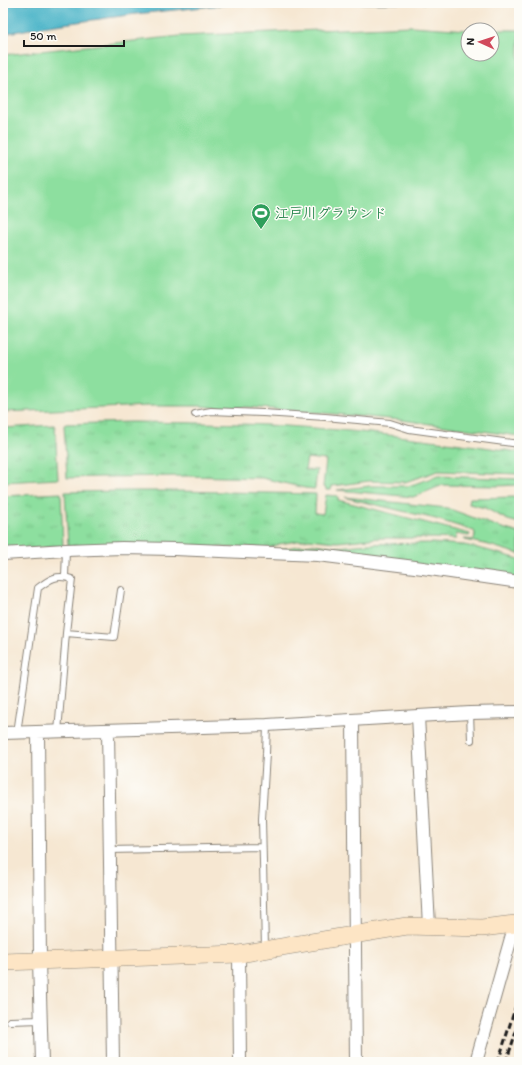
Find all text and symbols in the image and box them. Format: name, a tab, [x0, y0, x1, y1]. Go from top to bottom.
scale bar	[24, 22, 124, 48]
north arrow	[460, 22, 500, 62]
text: 50 m	[30, 29, 56, 43]
text: N	[464, 37, 477, 46]
sports icon: 江戸川グラウンド	[250, 202, 272, 230]
place label: 江戸川グラウンド	[275, 205, 387, 222]

